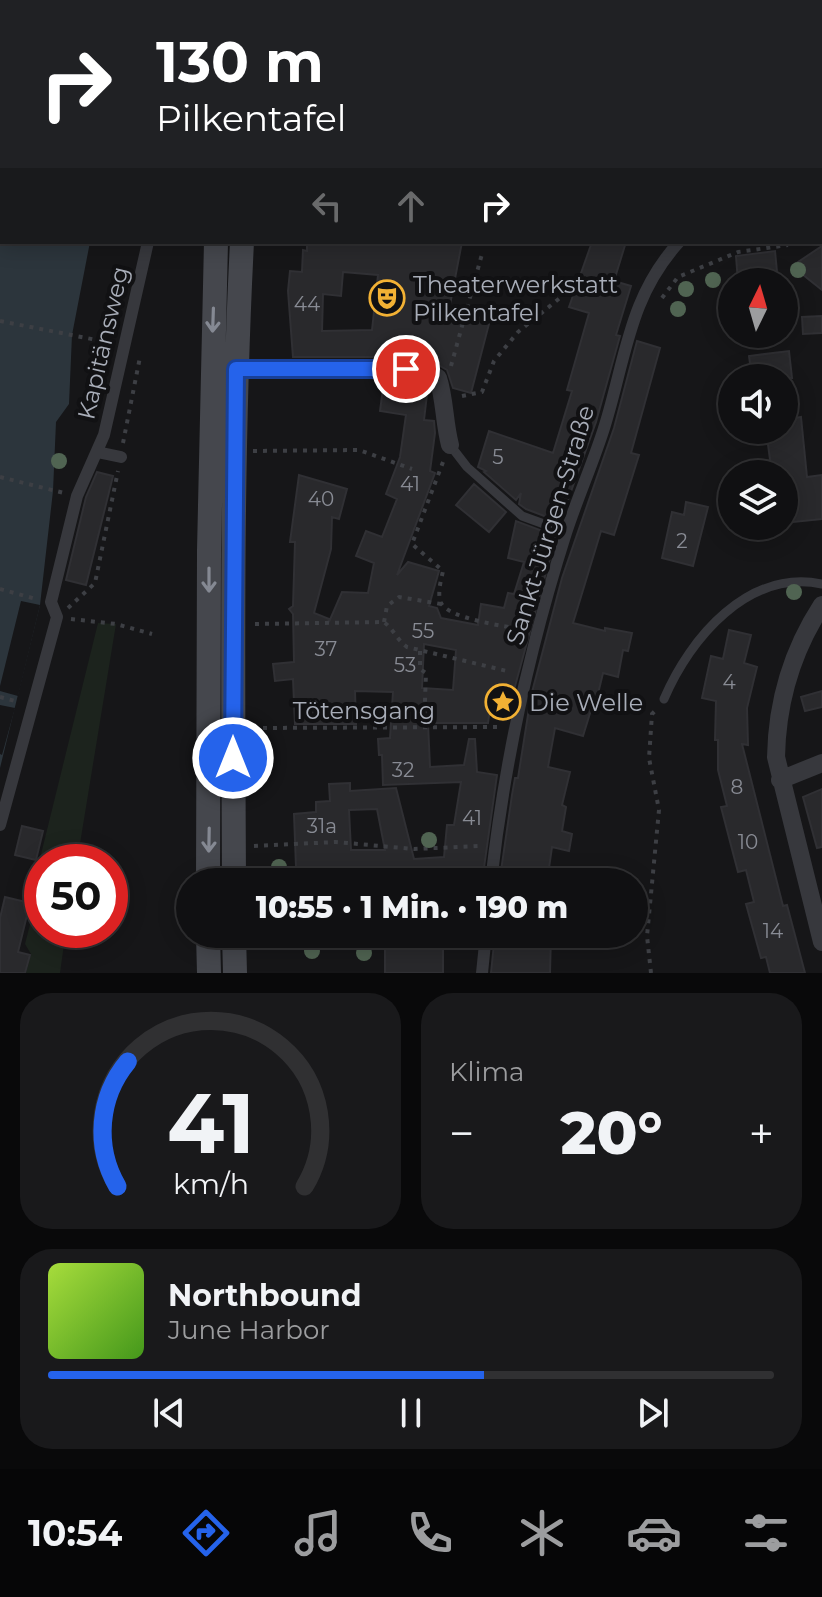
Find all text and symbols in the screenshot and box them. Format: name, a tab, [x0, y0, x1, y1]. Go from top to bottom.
text: 130 m	[156, 28, 324, 96]
icon: right	[24, 32, 128, 136]
text: Pilkentafel	[156, 96, 347, 140]
icon: left	[305, 184, 349, 228]
icon: ahead	[389, 184, 433, 228]
icon: right	[473, 184, 517, 228]
street label: Kapitänsweg	[71, 264, 135, 422]
north arrow	[718, 268, 798, 348]
map controls	[718, 268, 798, 540]
place label: Theaterwerkstatt Pilkentafel	[413, 270, 618, 327]
theatre icon: Theaterwerkstatt Pilkentafel	[368, 279, 406, 317]
house number: 44	[294, 292, 320, 316]
one-way arrow	[206, 306, 221, 333]
pin	[372, 335, 440, 403]
icon: arrive	[384, 347, 428, 391]
button: sound	[718, 364, 798, 444]
street label: Sankt-Jürgen-Straße	[500, 402, 600, 648]
house number: 5	[492, 445, 504, 469]
button: layers	[718, 460, 798, 540]
house number: 41	[400, 472, 420, 496]
house number: 40	[308, 487, 334, 511]
house number: 2	[676, 529, 688, 553]
one-way arrow	[201, 566, 217, 593]
house number: 55	[412, 619, 434, 643]
house number: 37	[315, 637, 337, 661]
house number: 53	[394, 653, 416, 677]
house number: 4	[722, 670, 736, 694]
place icon: Die Welle	[484, 683, 522, 721]
place label: Die Welle	[529, 688, 643, 717]
street label: Tötensgang	[293, 696, 435, 725]
position arrow	[191, 716, 275, 800]
house number: 32	[392, 758, 414, 782]
house number: 8	[731, 775, 743, 799]
house number: 41	[462, 806, 482, 830]
house number: 31a	[307, 814, 337, 838]
one-way arrow	[201, 826, 217, 853]
house number: 10	[738, 830, 758, 854]
speed limit sign: 50	[24, 844, 128, 948]
text: 10:55 · 1 Min. · 190 m	[256, 889, 568, 926]
house number: 14	[763, 919, 783, 943]
text: Klima	[449, 1056, 524, 1088]
text: 41	[167, 1072, 254, 1174]
text: 20°	[560, 1096, 663, 1169]
text: −	[449, 1106, 474, 1160]
text: +	[749, 1106, 774, 1160]
text: km/h	[172, 1166, 249, 1201]
text: Northbound	[168, 1277, 362, 1314]
text: June Harbor	[168, 1314, 330, 1346]
icon: previous	[147, 1391, 191, 1435]
icon: pause	[389, 1391, 433, 1435]
icon: next	[631, 1391, 675, 1435]
icon: directions	[178, 1505, 234, 1561]
icon: music	[290, 1505, 346, 1561]
icon: phone	[402, 1505, 458, 1561]
icon: climate	[514, 1505, 570, 1561]
icon: car	[626, 1505, 682, 1561]
icon: filters	[738, 1505, 794, 1561]
text: 10:54	[28, 1511, 122, 1555]

